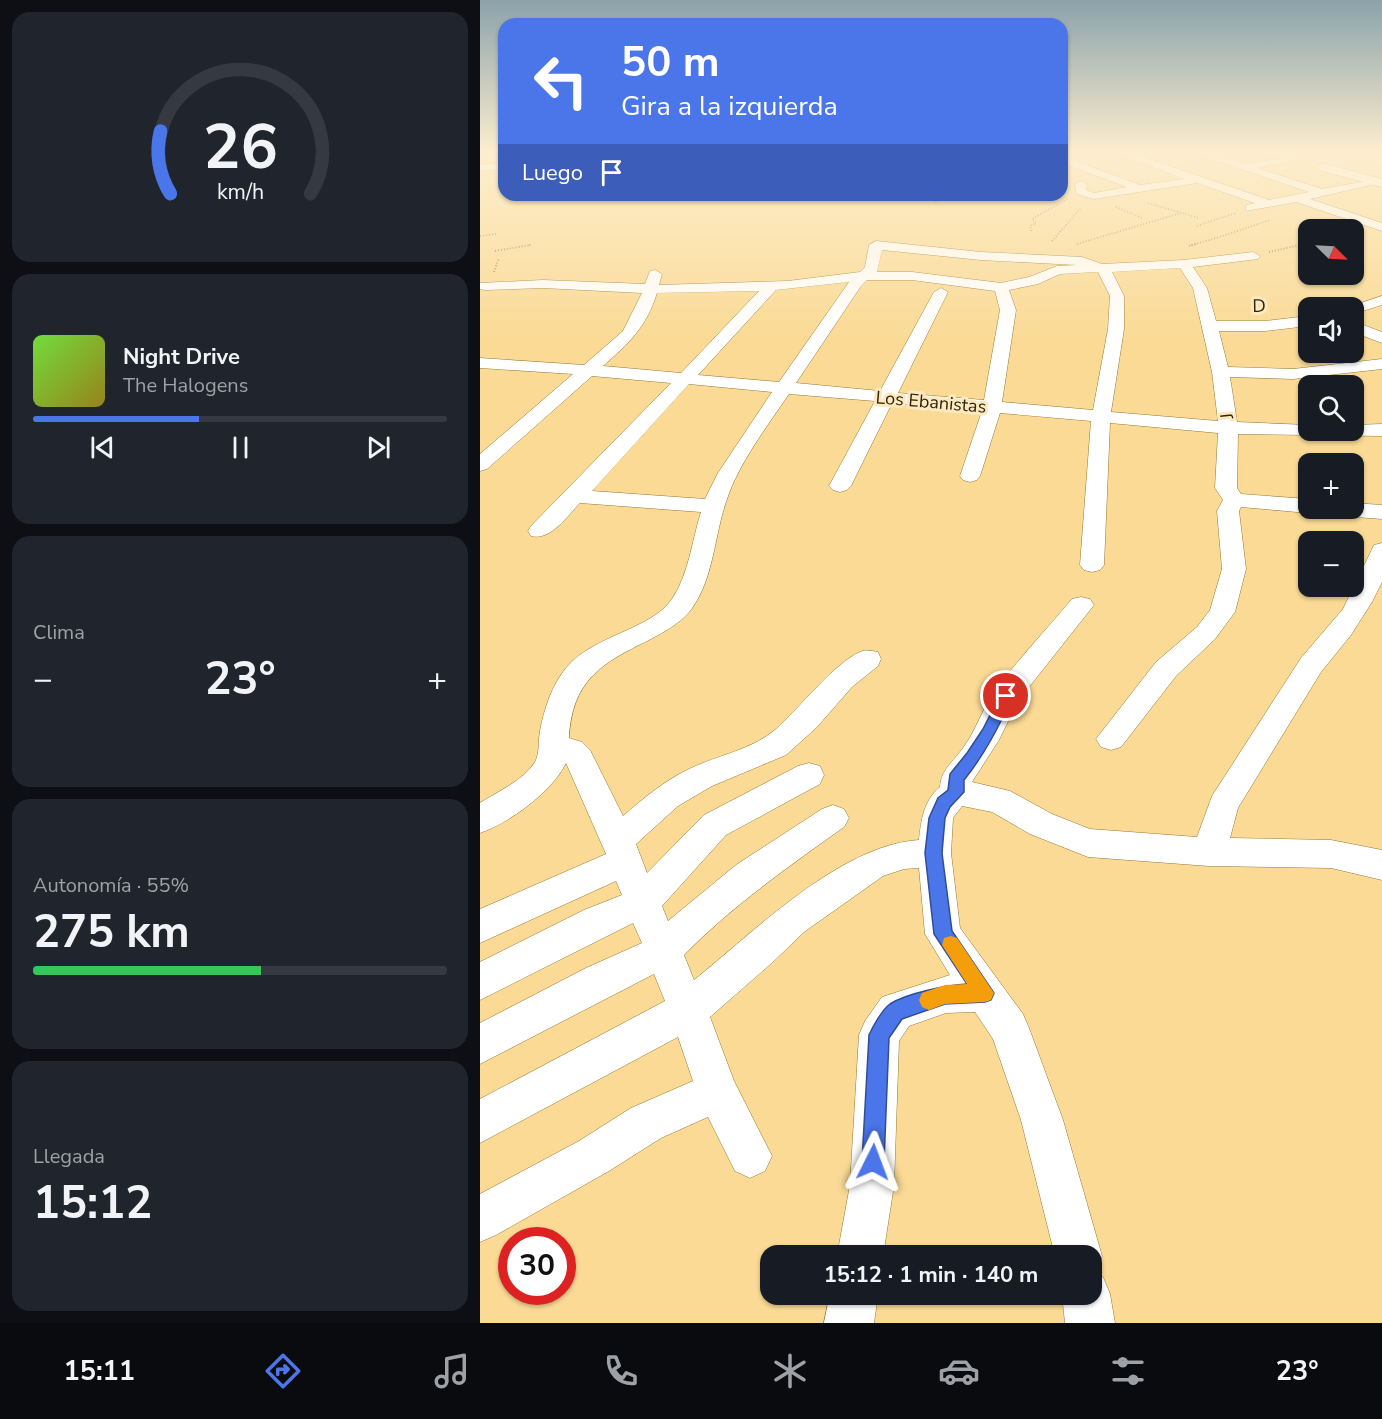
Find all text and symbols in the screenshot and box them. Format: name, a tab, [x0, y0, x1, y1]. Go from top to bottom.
text: 50 m	[621, 34, 720, 91]
icon: left	[522, 42, 600, 120]
text: Gira a la izquierda	[621, 88, 838, 125]
text: 26	[203, 105, 277, 190]
icon: arrive	[595, 156, 628, 189]
text: Luego	[522, 158, 583, 188]
text: km/h	[216, 177, 264, 207]
north arrow	[1298, 219, 1364, 285]
map controls	[1298, 219, 1364, 597]
street label: D	[1252, 294, 1266, 318]
button: sound	[1298, 297, 1364, 363]
text: Night Drive	[123, 342, 240, 372]
text: The Halogens	[123, 372, 248, 399]
button: search	[1298, 375, 1364, 441]
street label: Los Ebanistas	[875, 385, 987, 419]
street label: J	[1215, 412, 1239, 421]
icon: previous	[86, 431, 119, 464]
icon: pause	[224, 431, 257, 464]
icon: next	[362, 431, 395, 464]
button: +	[1298, 453, 1364, 519]
button: −	[1298, 531, 1364, 597]
text: Clima	[33, 619, 85, 646]
text: 23°	[204, 649, 276, 710]
text: −	[33, 657, 53, 702]
text: +	[427, 657, 447, 702]
pin	[980, 670, 1031, 721]
icon: arrive	[989, 679, 1022, 712]
text: Autonomía · 55%	[33, 872, 189, 899]
text: 275 km	[33, 902, 190, 963]
position arrow	[841, 1130, 905, 1194]
text: Llegada	[33, 1143, 105, 1170]
text: 15:12	[33, 1173, 152, 1234]
speed limit sign: 30	[498, 1227, 576, 1305]
text: 15:12 · 1 min · 140 m	[824, 1260, 1038, 1290]
icon: directions	[262, 1350, 304, 1392]
icon: music	[431, 1350, 473, 1392]
icon: phone	[600, 1350, 642, 1392]
icon: climate	[769, 1350, 811, 1392]
icon: car	[938, 1350, 980, 1392]
icon: filters	[1107, 1350, 1149, 1392]
text: 15:11	[63, 1353, 135, 1390]
text: 23°	[1276, 1353, 1318, 1390]

